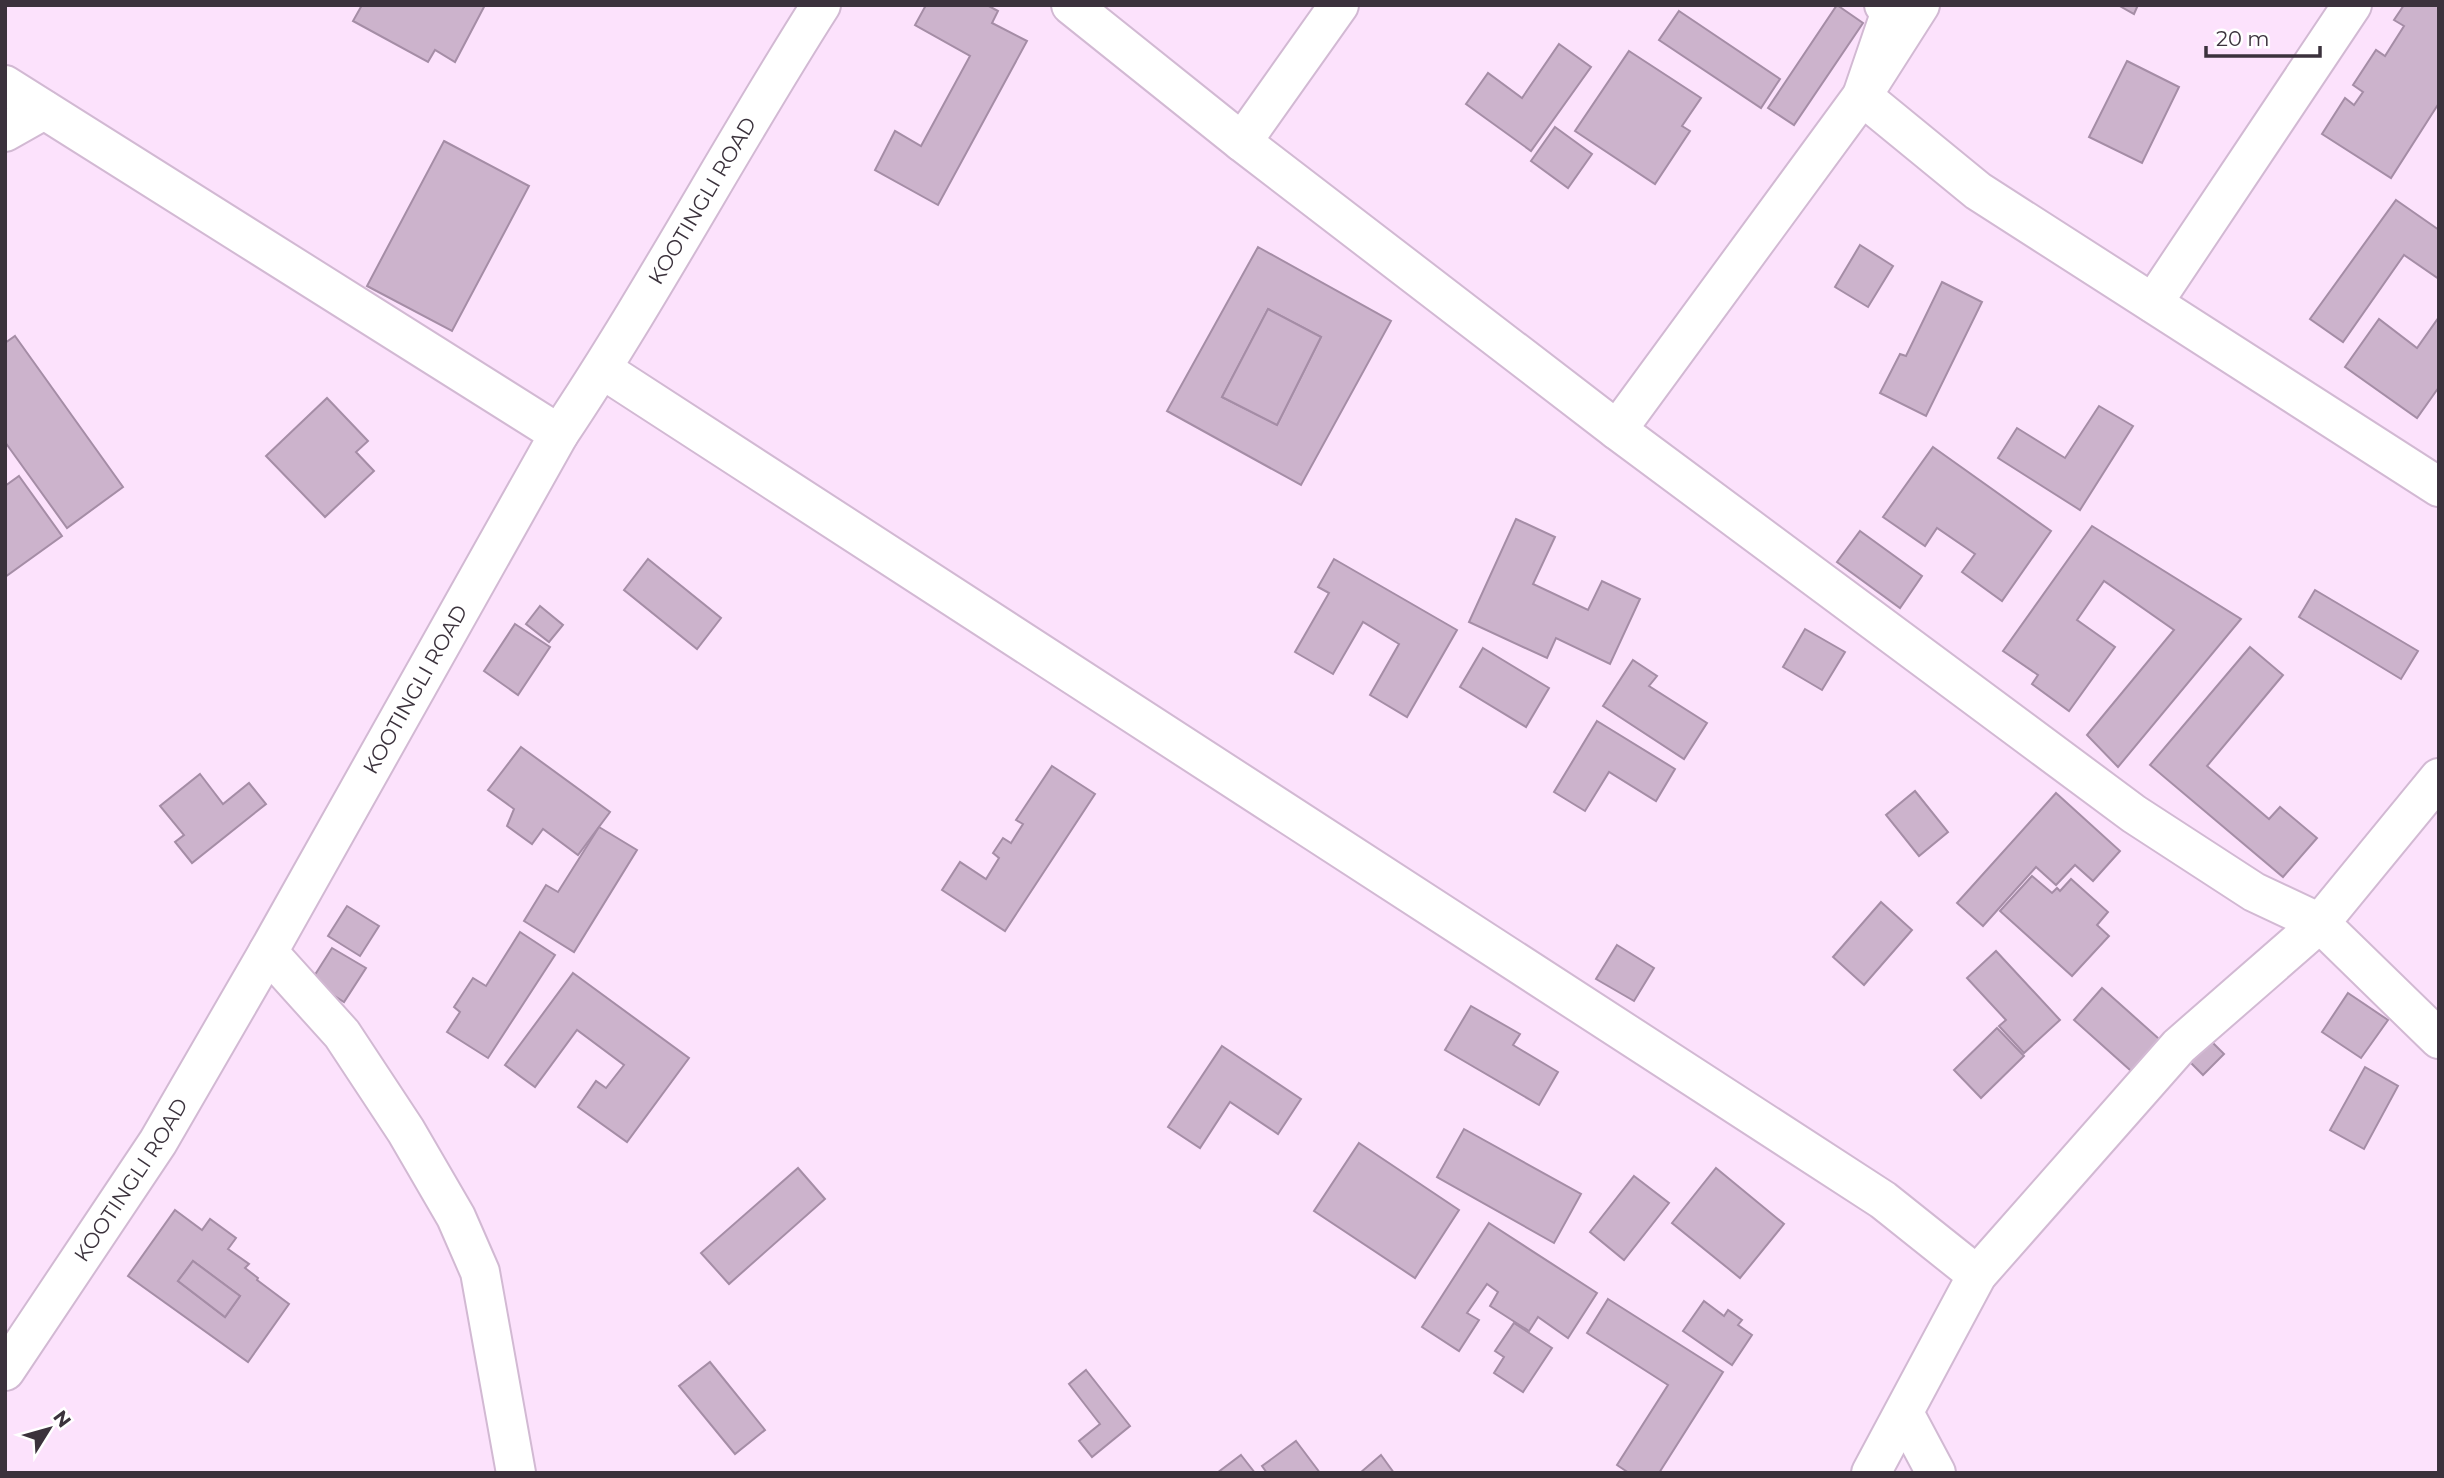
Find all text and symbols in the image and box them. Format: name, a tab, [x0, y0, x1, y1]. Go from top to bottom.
scale bar	[2206, 14, 2320, 58]
text: 20 m	[2216, 26, 2270, 51]
street label: KOOTINGLI ROAD	[643, 112, 761, 289]
street label: KOOTINGLI ROAD	[358, 600, 472, 778]
street label: KOOTINGLI ROAD	[69, 1093, 193, 1266]
north arrow	[14, 1394, 84, 1464]
text: N	[48, 1406, 76, 1432]

